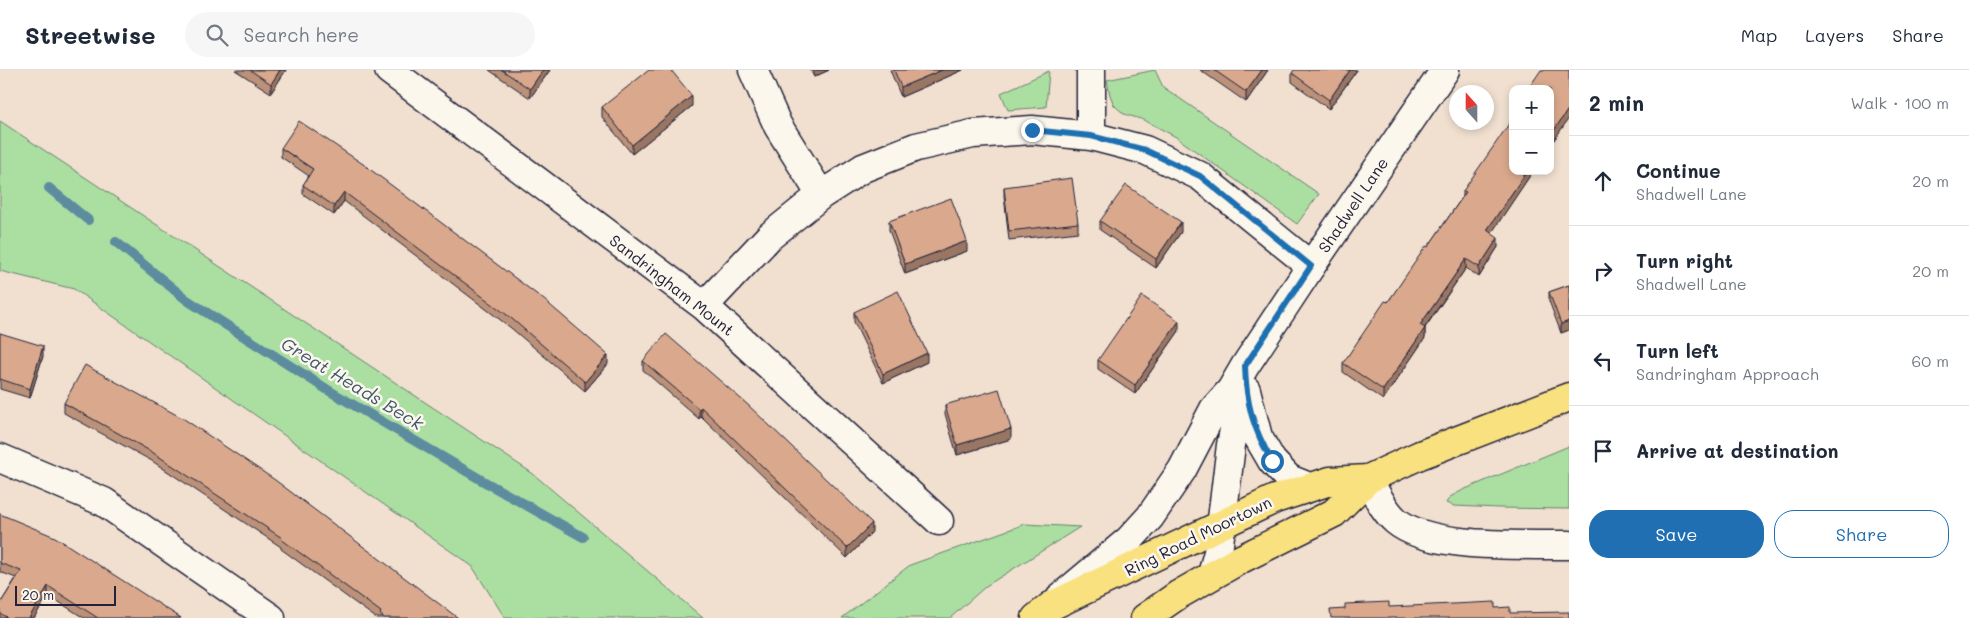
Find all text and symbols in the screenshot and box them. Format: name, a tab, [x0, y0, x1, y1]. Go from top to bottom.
search box	[185, 12, 535, 57]
text: Streetwise	[25, 19, 155, 50]
icon: search	[203, 21, 231, 49]
text: Search here	[243, 22, 359, 47]
text: Map	[1741, 23, 1777, 47]
text: Layers	[1805, 23, 1864, 47]
text: Share	[1892, 23, 1944, 47]
north arrow	[1449, 85, 1494, 130]
map controls	[1509, 85, 1554, 175]
button: +	[1509, 85, 1554, 130]
text: 2 min	[1589, 89, 1644, 116]
text: Walk · 100 m	[1850, 92, 1949, 113]
route end	[1021, 119, 1044, 142]
button: −	[1509, 130, 1554, 175]
street label: Shadwell Lane	[1313, 153, 1392, 257]
text: Continue	[1636, 158, 1721, 183]
icon: ahead	[1589, 167, 1617, 195]
text: 20 m	[1912, 170, 1949, 191]
text: Shadwell Lane	[1636, 183, 1747, 204]
street label: Sandringham Mount	[606, 229, 739, 340]
text: Turn right	[1636, 248, 1733, 273]
icon: right	[1589, 257, 1617, 285]
text: 20 m	[1912, 260, 1949, 281]
text: Shadwell Lane	[1636, 273, 1747, 294]
water label: Great Heads Beck	[277, 331, 428, 435]
text: Turn left	[1636, 338, 1719, 363]
icon: left	[1589, 347, 1617, 375]
text: 60 m	[1912, 350, 1949, 371]
text: Sandringham Approach	[1636, 363, 1819, 384]
icon: arrive	[1589, 437, 1617, 465]
text: Arrive at destination	[1636, 438, 1839, 463]
route start	[1261, 450, 1284, 473]
street label: Ring Road Moortown	[1121, 491, 1275, 580]
button: Save	[1589, 510, 1764, 558]
button: Share	[1774, 510, 1949, 558]
scale bar	[15, 583, 116, 606]
text: 20 m	[22, 585, 54, 604]

